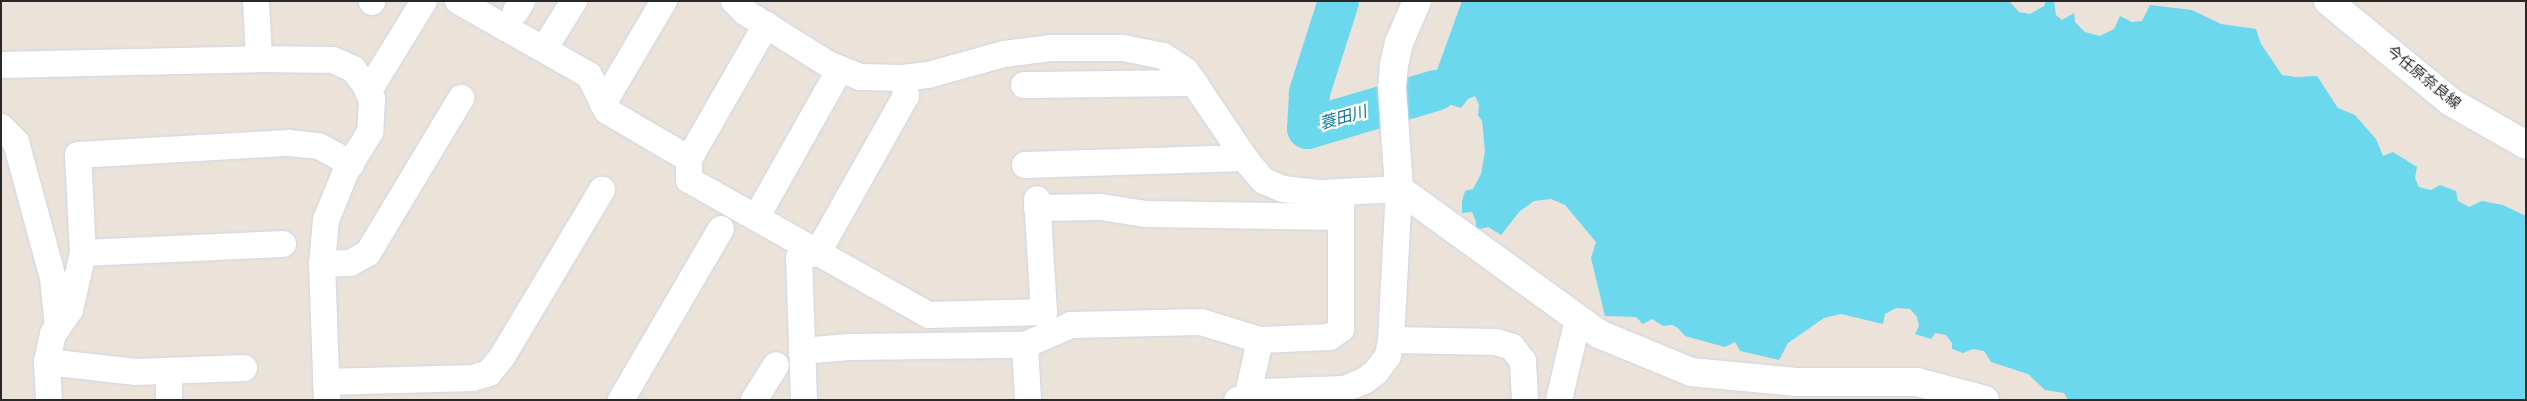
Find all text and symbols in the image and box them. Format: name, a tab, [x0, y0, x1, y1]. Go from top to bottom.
street label: 今任原奈良線	[2383, 42, 2465, 112]
water label: 蓑田川	[1317, 101, 1369, 133]

